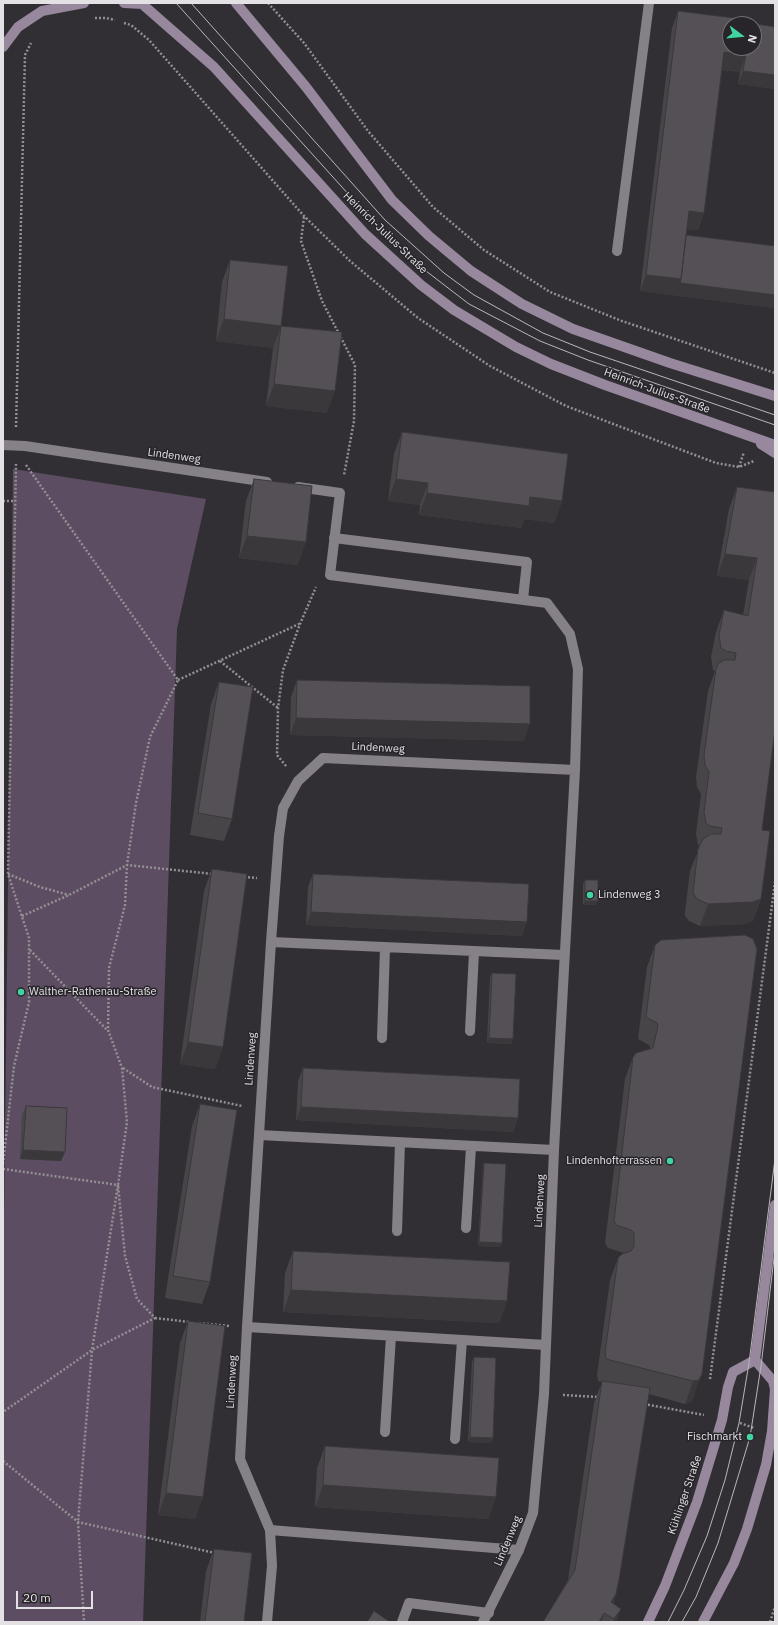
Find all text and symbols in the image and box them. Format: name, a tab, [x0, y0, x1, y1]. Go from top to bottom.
north arrow	[722, 16, 762, 56]
text: N	[745, 33, 760, 45]
street label: Heinrich-Julius-Straße	[340, 189, 430, 277]
street label: Heinrich-Julius-Straße	[602, 366, 712, 416]
street label: Lindenweg	[147, 446, 201, 466]
street label: Lindenweg	[351, 740, 405, 756]
place label: Lindenweg 3	[598, 888, 661, 902]
marker: Lindenweg 3	[585, 890, 595, 900]
place label: Walther-Rathenau-Straße	[29, 985, 157, 999]
marker: Walther-Rathenau-Straße	[16, 987, 26, 997]
street label: Lindenweg	[243, 1032, 259, 1086]
place label: Lindenhofterrassen	[566, 1154, 662, 1168]
marker: Lindenhofterrassen	[665, 1156, 675, 1166]
street label: Lindenweg	[532, 1174, 548, 1228]
street label: Lindenweg	[224, 1355, 240, 1409]
place label: Fischmarkt	[687, 1430, 742, 1444]
marker: Fischmarkt	[745, 1432, 755, 1442]
street label: Kühlinger Straße	[665, 1454, 705, 1536]
street label: Lindenweg	[491, 1514, 525, 1568]
scale bar	[18, 1583, 95, 1609]
text: 20 m	[23, 1590, 51, 1605]

